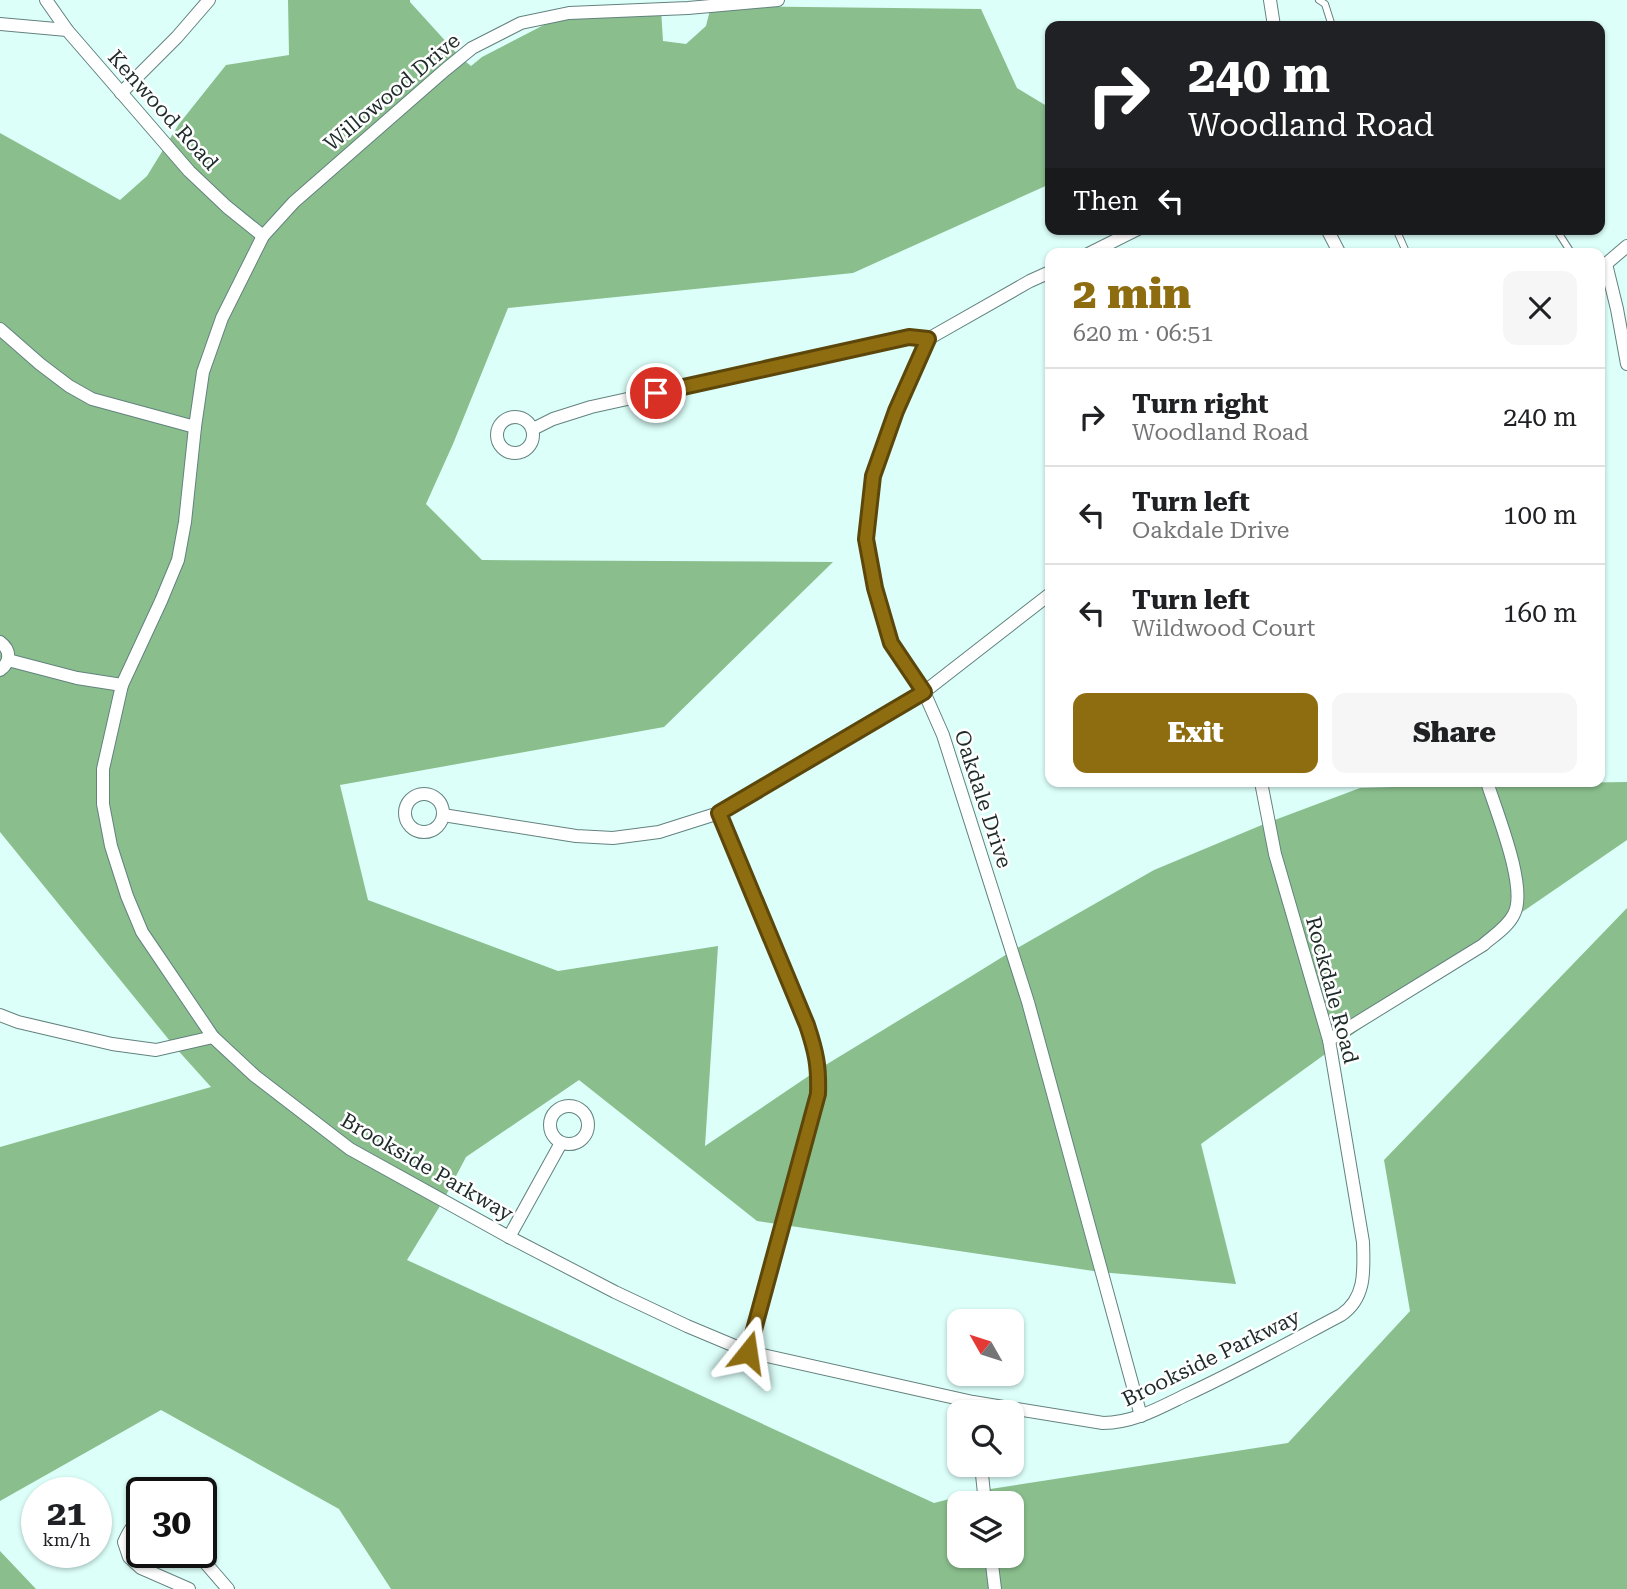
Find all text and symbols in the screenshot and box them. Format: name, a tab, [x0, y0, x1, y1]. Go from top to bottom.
street label: Willowood Drive	[319, 28, 465, 156]
street label: Kenwood Road	[103, 45, 223, 175]
text: 240 m	[1188, 47, 1330, 104]
icon: right	[1073, 49, 1164, 140]
text: Woodland Road	[1188, 106, 1434, 144]
icon: left	[1152, 182, 1190, 220]
text: Then	[1073, 186, 1138, 216]
text: 2 min	[1073, 269, 1191, 318]
button: close	[1503, 271, 1577, 345]
text: 620 m · 06:51	[1073, 320, 1213, 347]
pin	[626, 363, 686, 423]
icon: arrive	[637, 374, 675, 412]
text: Turn right	[1132, 389, 1268, 419]
icon: right	[1073, 398, 1111, 436]
text: 240 m	[1503, 402, 1577, 432]
text: Woodland Road	[1132, 419, 1309, 446]
text: Turn left	[1132, 487, 1250, 517]
icon: left	[1073, 496, 1111, 534]
text: 100 m	[1503, 500, 1577, 530]
text: Oakdale Drive	[1132, 517, 1289, 544]
text: Turn left	[1132, 585, 1250, 615]
icon: left	[1073, 594, 1111, 632]
text: 160 m	[1503, 598, 1577, 628]
text: Wildwood Court	[1132, 615, 1315, 642]
button: Exit	[1073, 693, 1318, 773]
button: Share	[1332, 693, 1577, 773]
street label: Oakdale Drive	[949, 727, 1017, 871]
street label: Rockdale Road	[1301, 914, 1363, 1067]
street label: Brookside Parkway	[337, 1108, 518, 1226]
street label: Brookside Parkway	[1118, 1304, 1304, 1411]
north arrow	[947, 1309, 1024, 1386]
map controls	[947, 1309, 1024, 1568]
position arrow	[711, 1315, 785, 1389]
button: search	[947, 1400, 1024, 1477]
speed limit sign: 30	[126, 1477, 217, 1568]
button: layers	[947, 1491, 1024, 1568]
text: 21	[47, 1493, 86, 1534]
text: km/h	[42, 1529, 91, 1550]

